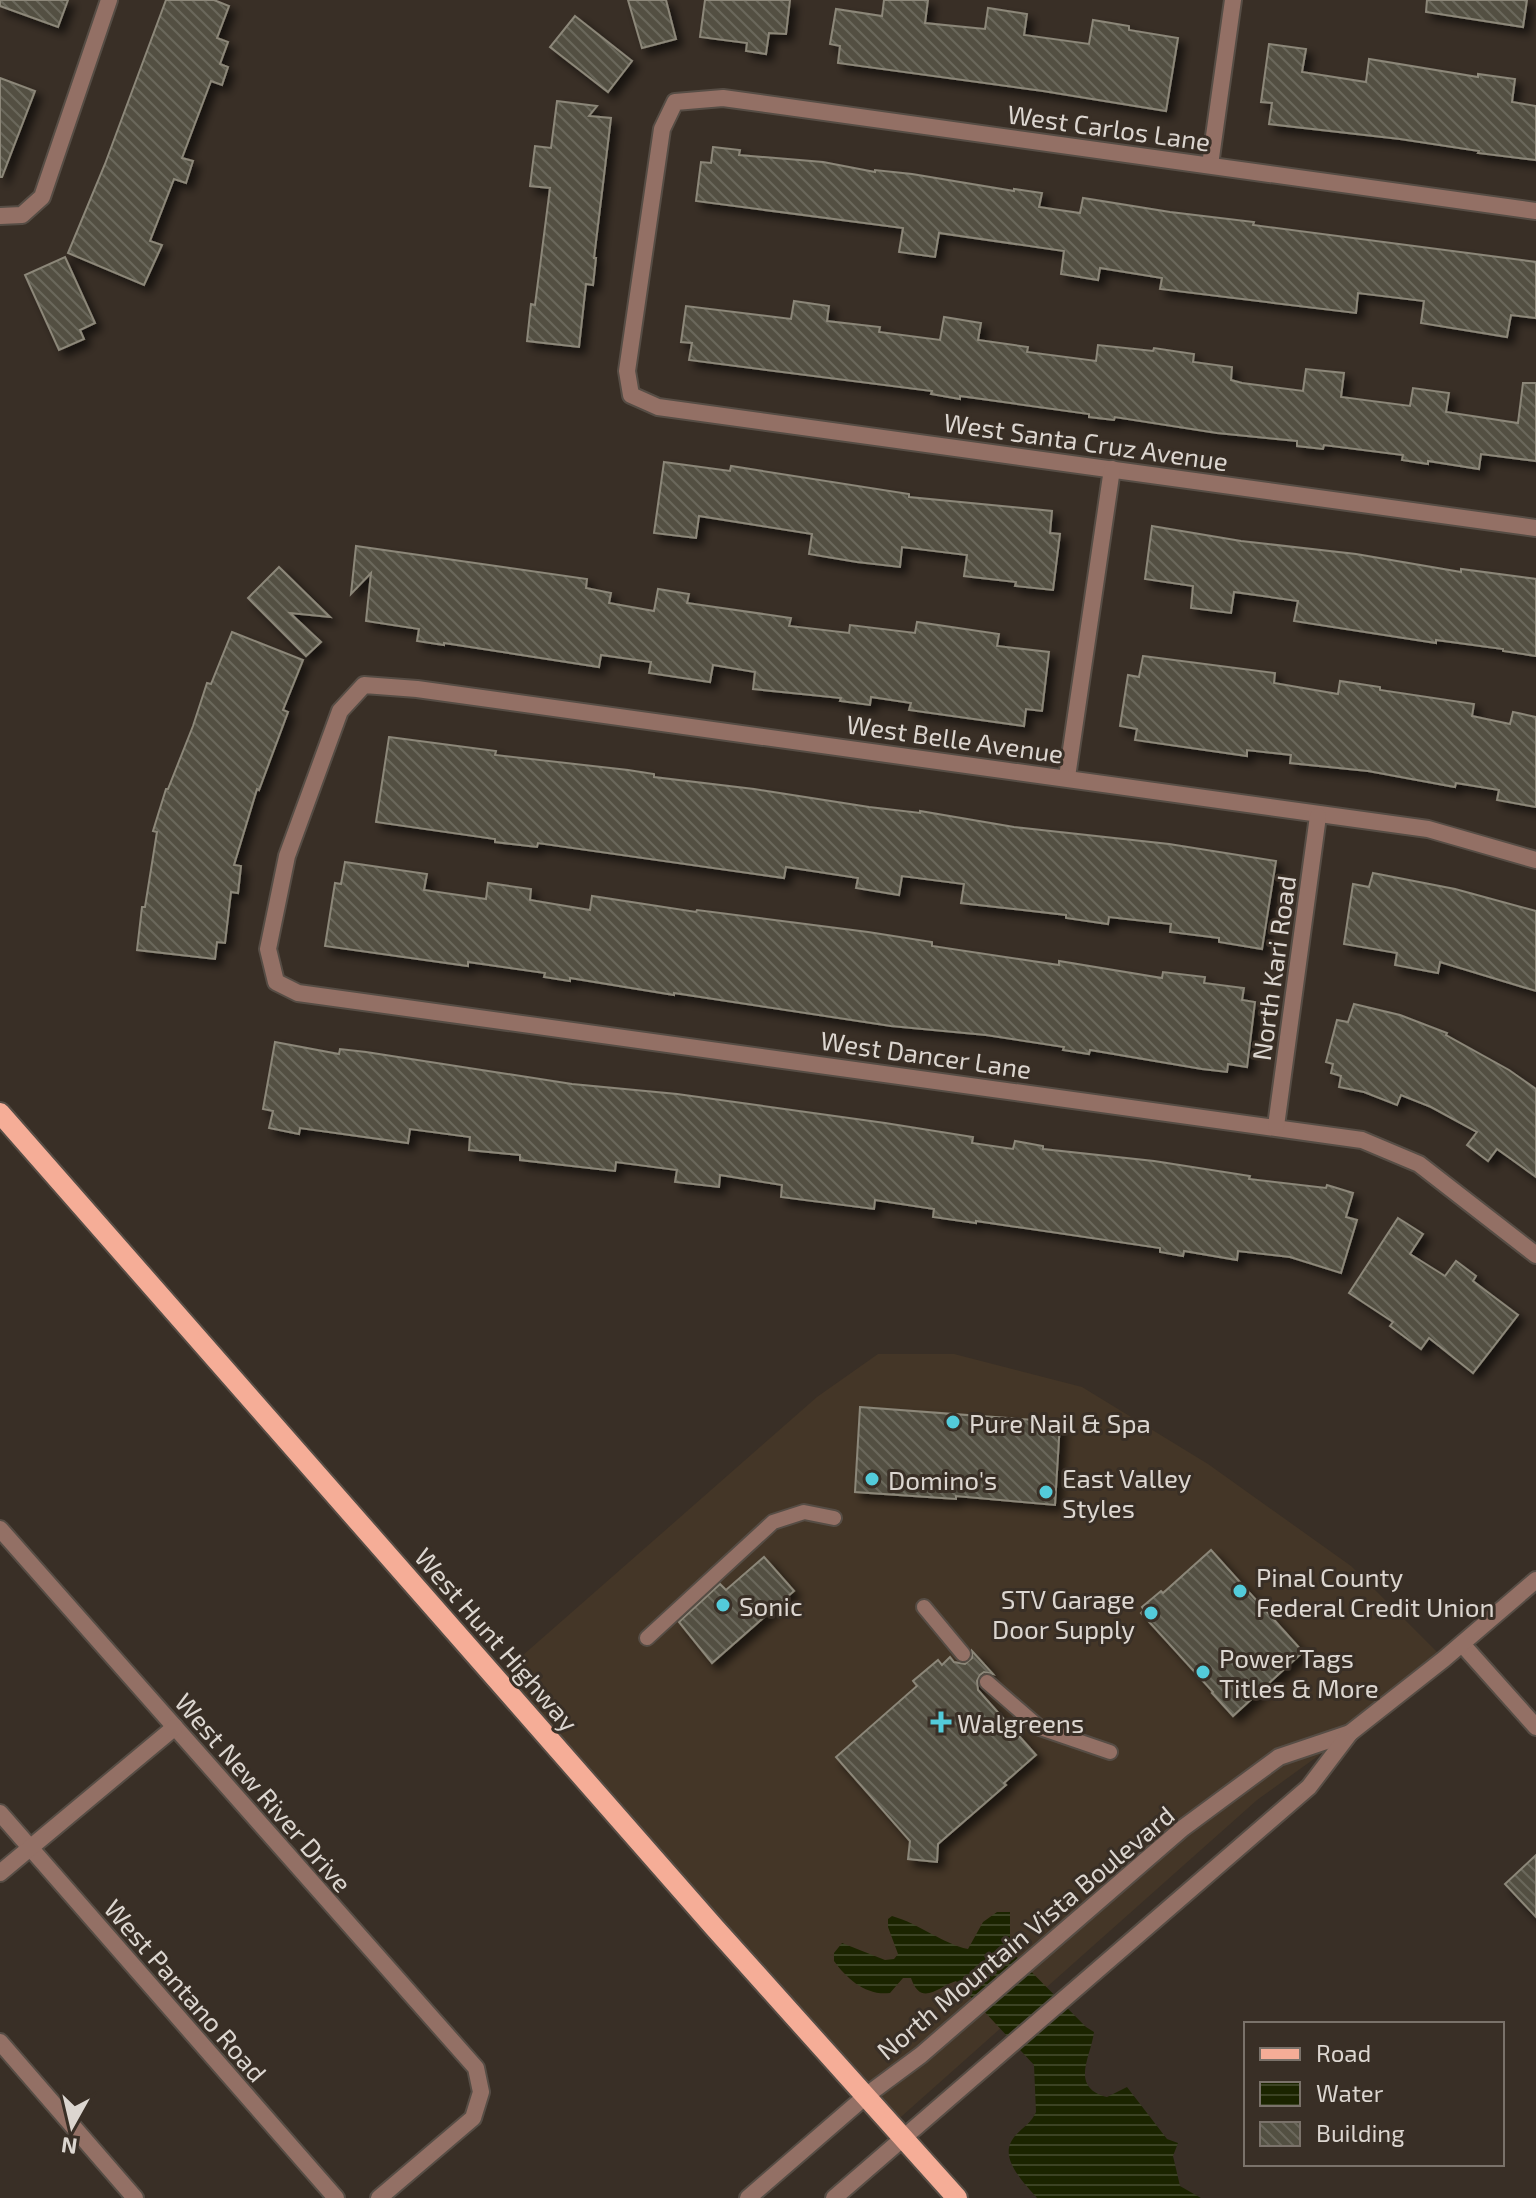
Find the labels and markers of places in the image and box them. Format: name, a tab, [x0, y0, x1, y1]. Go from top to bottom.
place label: Pure Nail & Spa	[969, 1407, 1151, 1438]
marker: Pure Nail & Spa	[944, 1413, 962, 1431]
place label: East Valley Styles	[1062, 1462, 1192, 1523]
place label: Domino's	[888, 1464, 997, 1495]
marker: Domino's	[863, 1470, 881, 1488]
marker: East Valley Styles	[1037, 1483, 1055, 1501]
place label: Pinal County Federal Credit Union	[1256, 1561, 1495, 1622]
marker: Pinal County Federal Credit Union	[1231, 1582, 1249, 1600]
place label: STV Garage Door Supply	[992, 1583, 1135, 1644]
place label: Sonic	[739, 1590, 803, 1621]
marker: Sonic	[714, 1596, 732, 1614]
marker: STV Garage Door Supply	[1142, 1604, 1160, 1622]
place label: Power Tags Titles & More	[1219, 1642, 1379, 1703]
marker: Power Tags Titles & More	[1194, 1663, 1212, 1681]
place label: Walgreens	[957, 1707, 1084, 1738]
marker: Walgreens	[932, 1713, 950, 1731]

